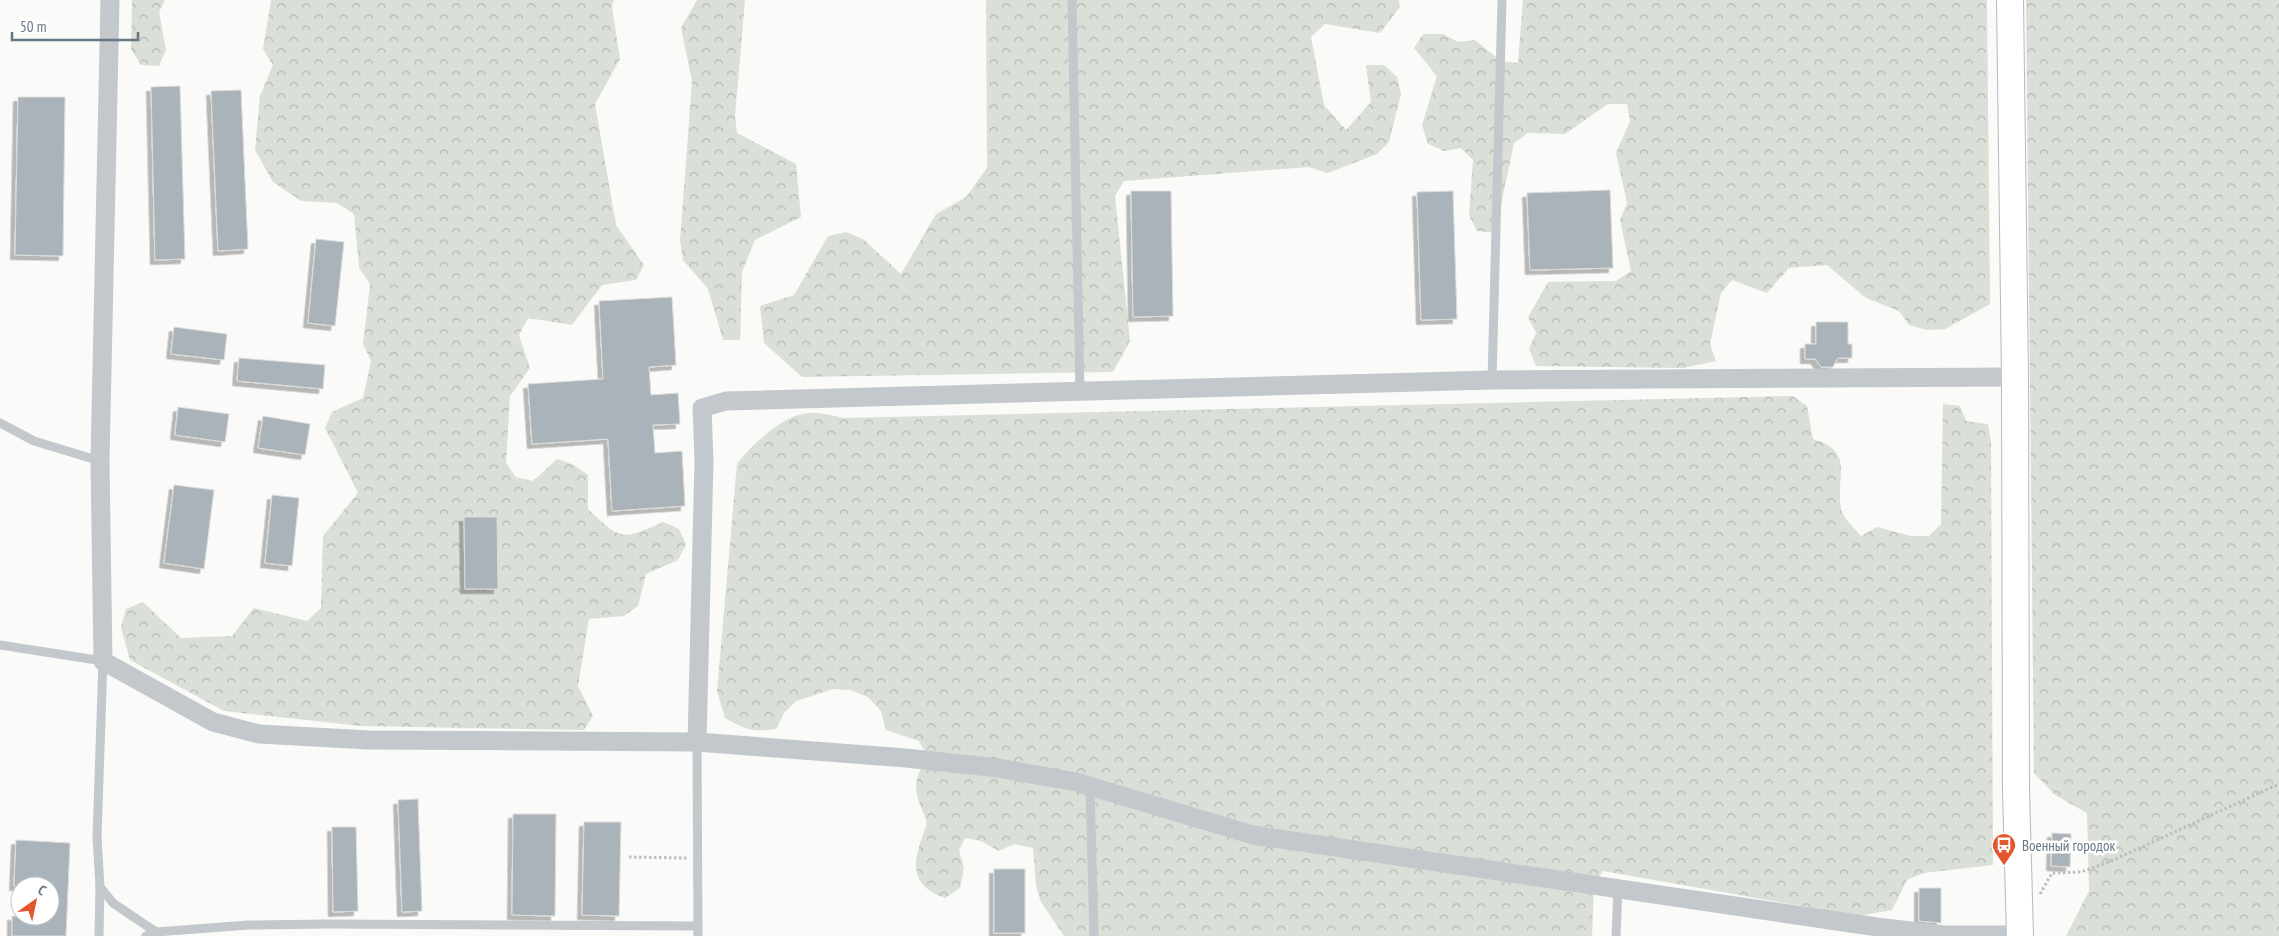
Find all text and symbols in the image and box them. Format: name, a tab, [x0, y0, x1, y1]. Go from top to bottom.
scale bar	[12, 10, 139, 42]
text: 50 m	[20, 17, 46, 36]
bus stop icon: Военный городок	[1991, 832, 2017, 866]
place label: Военный городок	[2022, 836, 2115, 855]
north arrow	[10, 876, 60, 926]
text: С	[34, 881, 50, 900]

